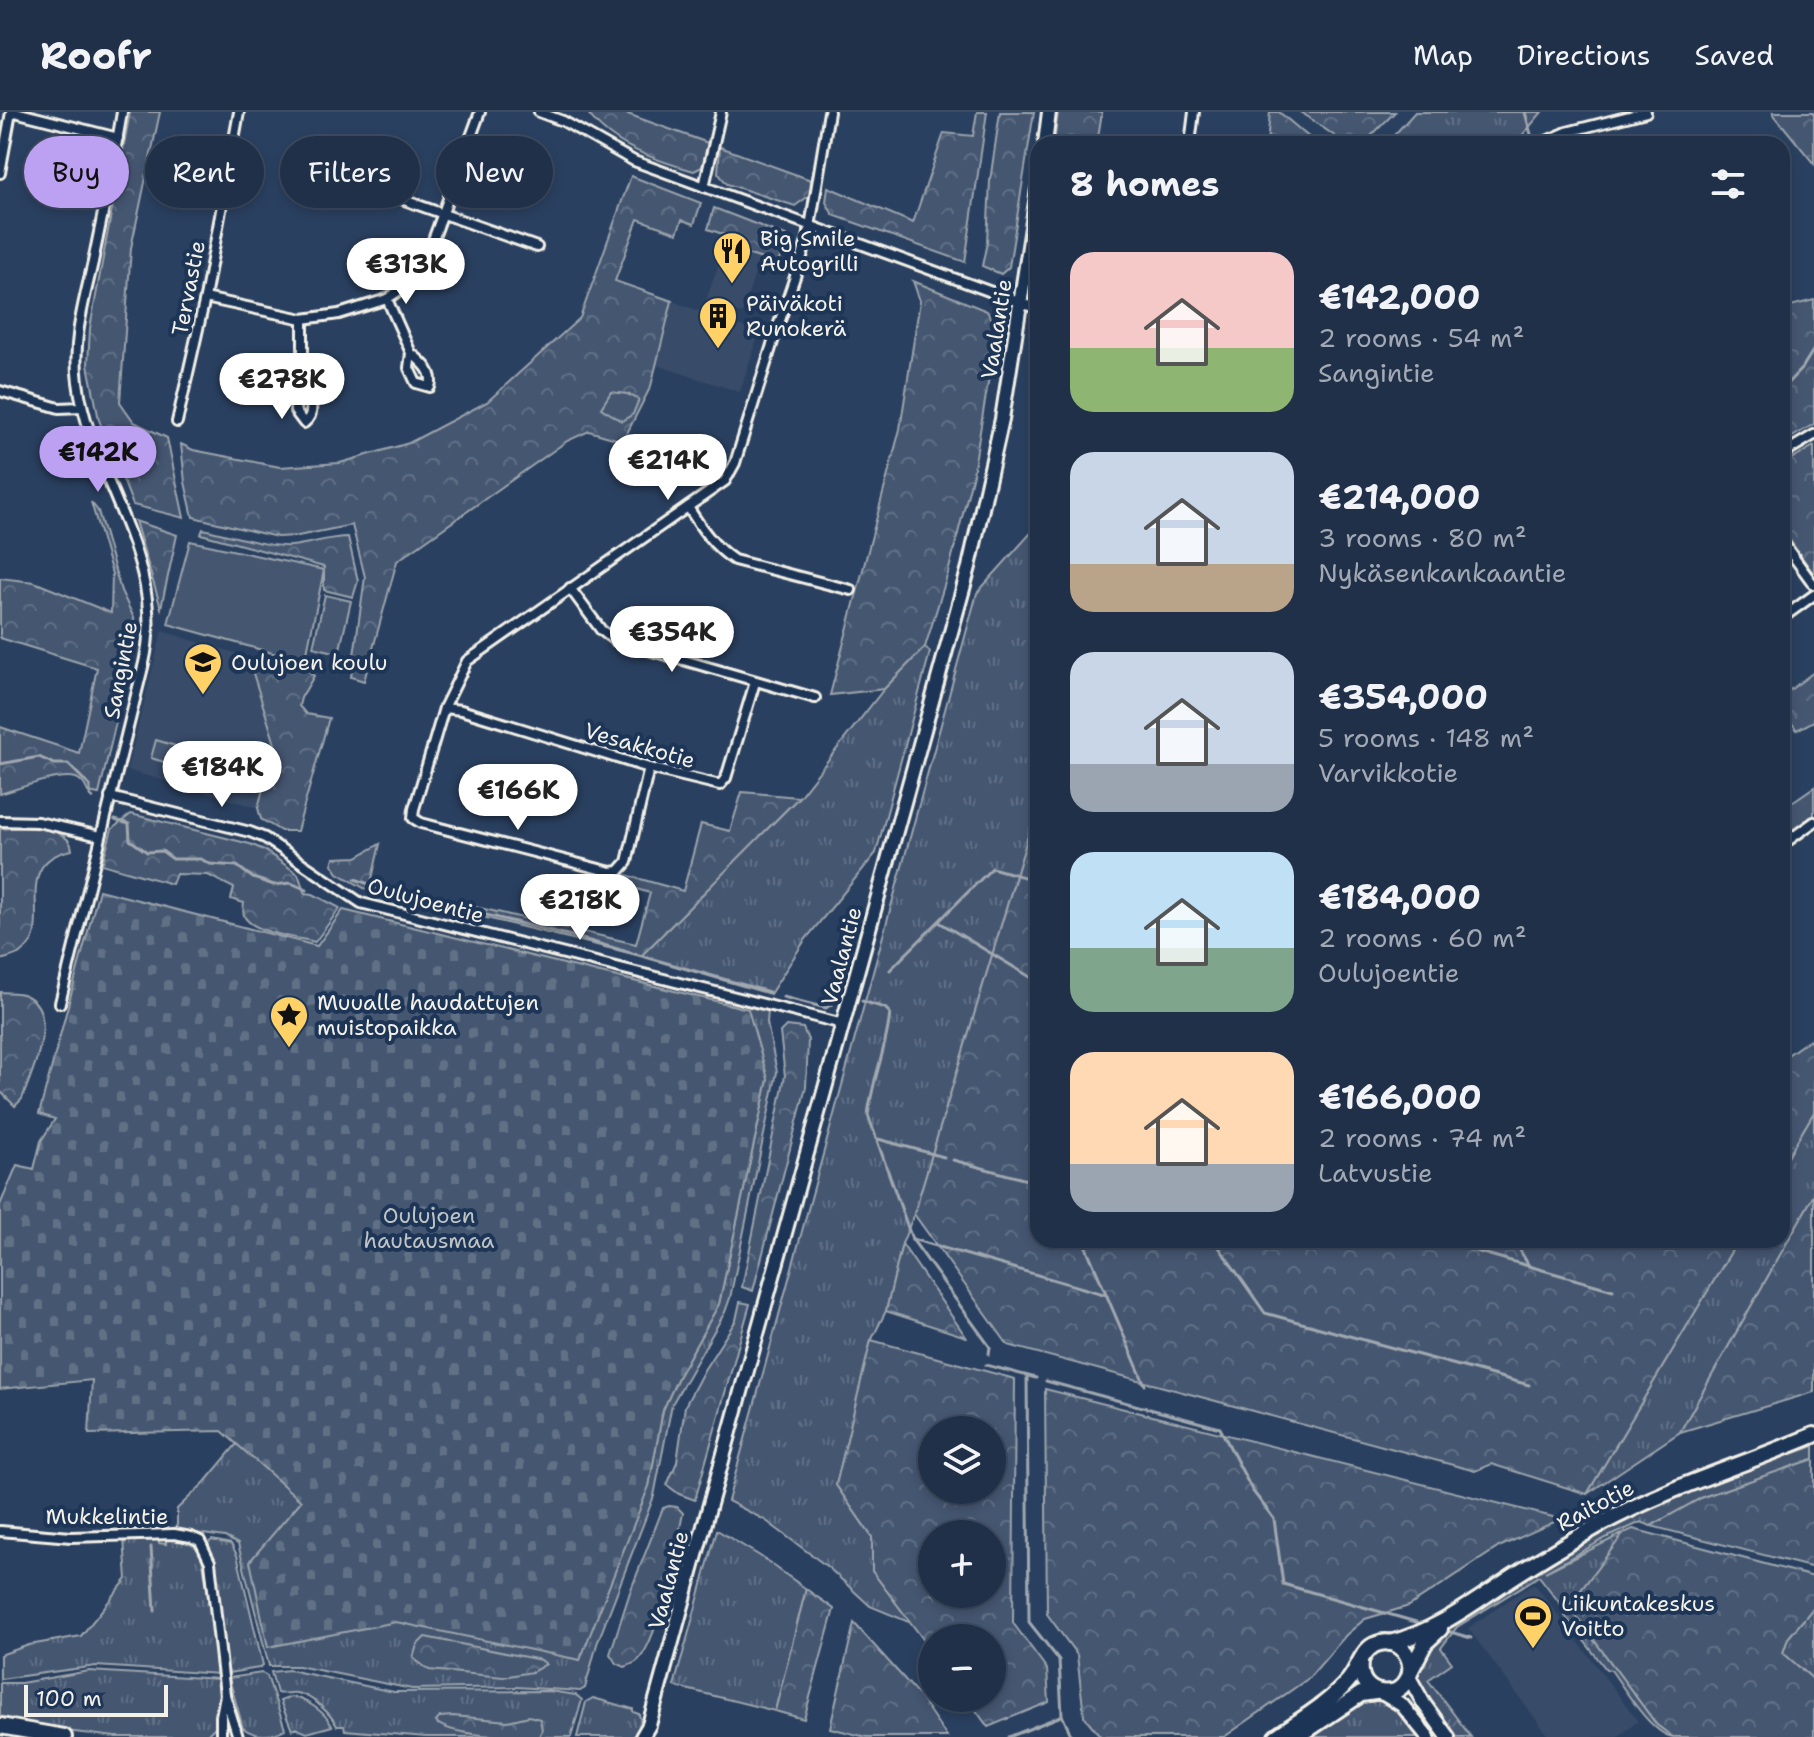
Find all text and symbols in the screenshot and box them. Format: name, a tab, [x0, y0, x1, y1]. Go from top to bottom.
text: Roofr	[40, 30, 152, 81]
text: Map	[1413, 36, 1473, 74]
text: Directions	[1517, 36, 1651, 74]
text: Saved	[1695, 36, 1774, 74]
chip: Buy	[24, 136, 129, 208]
chip: Rent	[145, 136, 264, 208]
chip: Filters	[280, 136, 420, 208]
chip: New	[436, 136, 553, 208]
text: 8 homes	[1070, 161, 1219, 207]
icon: filters	[1706, 162, 1750, 206]
place label: Big Smile Autogrilli	[760, 224, 859, 278]
restaurant icon: Big Smile Autogrilli	[711, 230, 753, 285]
street label: Tervastie	[165, 238, 212, 338]
pin: €313K	[350, 238, 462, 306]
text: €313K	[365, 246, 447, 281]
text: €142,000	[1318, 274, 1480, 320]
street label: Vaalantie	[974, 277, 1019, 381]
icon: home	[1134, 284, 1230, 380]
place label: Päiväkoti Runokerä	[746, 289, 847, 343]
building icon: Päiväkoti Runokerä	[697, 295, 739, 350]
text: 2 rooms · 54 m²	[1318, 320, 1524, 355]
pin: €278K	[226, 353, 338, 421]
text: Sangintie	[1318, 355, 1435, 390]
text: €278K	[237, 361, 327, 396]
pin: €142K	[42, 426, 154, 494]
text: €142K	[57, 434, 139, 469]
pin: €214K	[612, 434, 724, 502]
text: €214K	[627, 442, 709, 477]
text: €214,000	[1318, 474, 1481, 520]
icon: home	[1134, 484, 1230, 580]
text: 3 rooms · 80 m²	[1318, 520, 1527, 555]
text: Nykäsenkankaantie	[1318, 555, 1566, 590]
pin: €354K	[616, 606, 728, 674]
text: €354K	[628, 614, 716, 649]
street label: Sangintie	[97, 619, 144, 721]
school or university icon: Oulujoen koulu	[182, 641, 224, 696]
place label: Oulujoen koulu	[231, 648, 388, 677]
text: €354,000	[1318, 674, 1488, 720]
icon: home	[1134, 684, 1230, 780]
street label: Vesakkotie	[581, 716, 699, 775]
text: 5 rooms · 148 m²	[1318, 720, 1534, 755]
pin: €184K	[166, 741, 278, 809]
text: €184K	[181, 749, 263, 784]
text: Varvikkotie	[1318, 755, 1458, 790]
pin: €166K	[462, 764, 574, 832]
text: €166K	[477, 772, 559, 807]
street label: Oulujoentie	[364, 871, 487, 930]
pin: €218K	[524, 874, 636, 942]
text: €184,000	[1318, 874, 1481, 920]
text: €218K	[539, 882, 621, 917]
icon: home	[1134, 884, 1230, 980]
street label: Vaalantie	[814, 904, 869, 1009]
text: 2 rooms · 60 m²	[1318, 920, 1527, 955]
text: Oulujoentie	[1318, 955, 1459, 990]
place label: Muualle haudattujen muistopaikka	[317, 988, 539, 1042]
place icon: Muualle haudattujen muistopaikka	[268, 994, 310, 1049]
text: €166,000	[1318, 1074, 1482, 1120]
icon: home	[1134, 1084, 1230, 1180]
text: 2 rooms · 74 m²	[1318, 1120, 1526, 1155]
text: Latvustie	[1318, 1155, 1433, 1190]
park label: Oulujoen hautausmaa	[363, 1201, 495, 1255]
map controls	[918, 1416, 1006, 1712]
button: layers	[918, 1416, 1006, 1504]
street label: Raitotie	[1551, 1473, 1639, 1538]
street label: Mukkelintie	[46, 1502, 168, 1531]
button: +	[918, 1520, 1006, 1608]
street label: Vaalantie	[641, 1528, 696, 1633]
place label: Liikuntakeskus Voitto	[1561, 1589, 1715, 1643]
sports icon: Liikuntakeskus Voitto	[1512, 1595, 1554, 1650]
button: −	[918, 1624, 1006, 1712]
scale bar	[24, 1681, 168, 1717]
text: 100 m	[36, 1684, 102, 1713]

